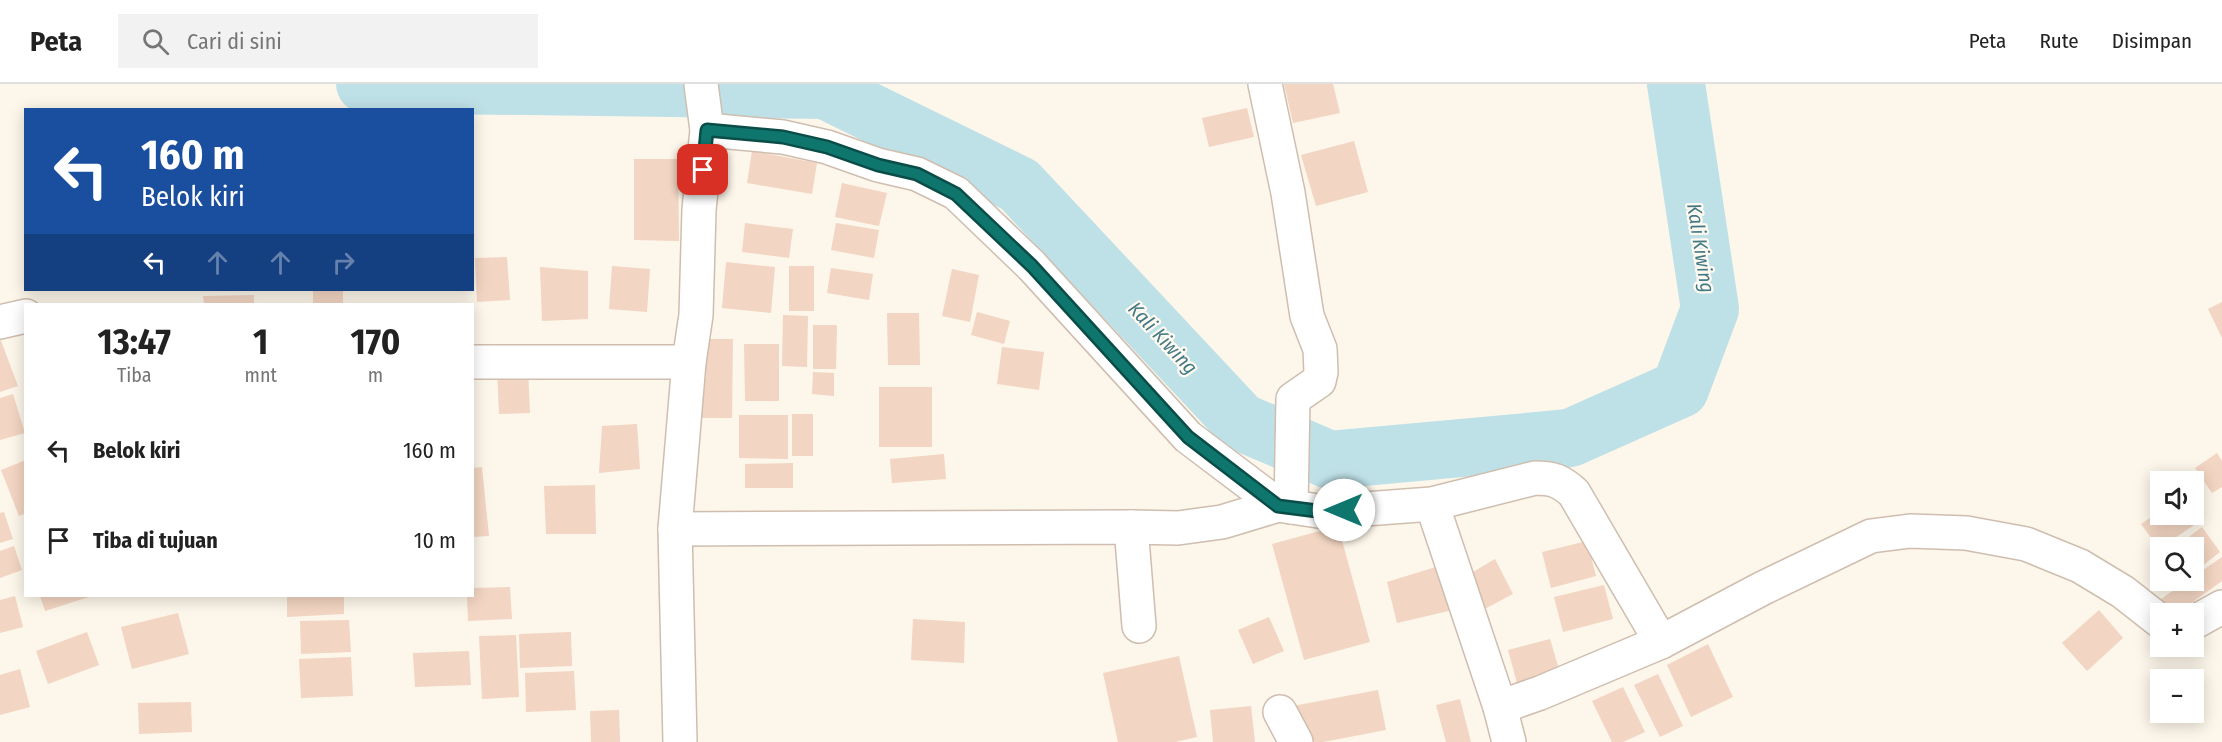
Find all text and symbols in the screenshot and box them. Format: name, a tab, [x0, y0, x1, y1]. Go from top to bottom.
search box	[118, 14, 538, 68]
text: Peta	[30, 25, 82, 58]
icon: search	[139, 25, 172, 58]
text: Cari di sini	[187, 28, 282, 55]
text: Peta	[1969, 28, 2006, 54]
text: Rute	[2039, 28, 2079, 54]
text: Disimpan	[2112, 28, 2192, 54]
text: 160 m	[141, 130, 244, 180]
icon: left	[42, 132, 120, 210]
pin	[677, 144, 728, 195]
icon: arrive	[686, 153, 719, 186]
text: Belok kiri	[141, 181, 245, 213]
water label: Kali Kiwing	[1682, 202, 1720, 294]
icon: left	[138, 246, 171, 279]
icon: ahead	[201, 246, 234, 279]
icon: ahead	[264, 246, 297, 279]
icon: right	[327, 246, 360, 279]
water label: Kali Kiwing	[1123, 297, 1203, 379]
text: 13:47	[98, 320, 171, 364]
text: 1	[253, 320, 268, 364]
text: 170	[351, 320, 400, 364]
text: Tiba	[117, 363, 152, 387]
text: mnt	[245, 363, 277, 387]
text: m	[368, 363, 383, 387]
icon: left	[42, 434, 75, 467]
text: Belok kiri	[93, 437, 181, 464]
text: 160 m	[403, 437, 456, 464]
map controls	[2150, 471, 2204, 723]
button: sound	[2150, 471, 2204, 525]
position arrow	[1312, 478, 1376, 542]
icon: arrive	[42, 524, 75, 557]
text: Tiba di tujuan	[93, 527, 218, 554]
text: 10 m	[414, 527, 456, 554]
button: search	[2150, 537, 2204, 591]
button: +	[2150, 603, 2204, 657]
button: −	[2150, 669, 2204, 723]

